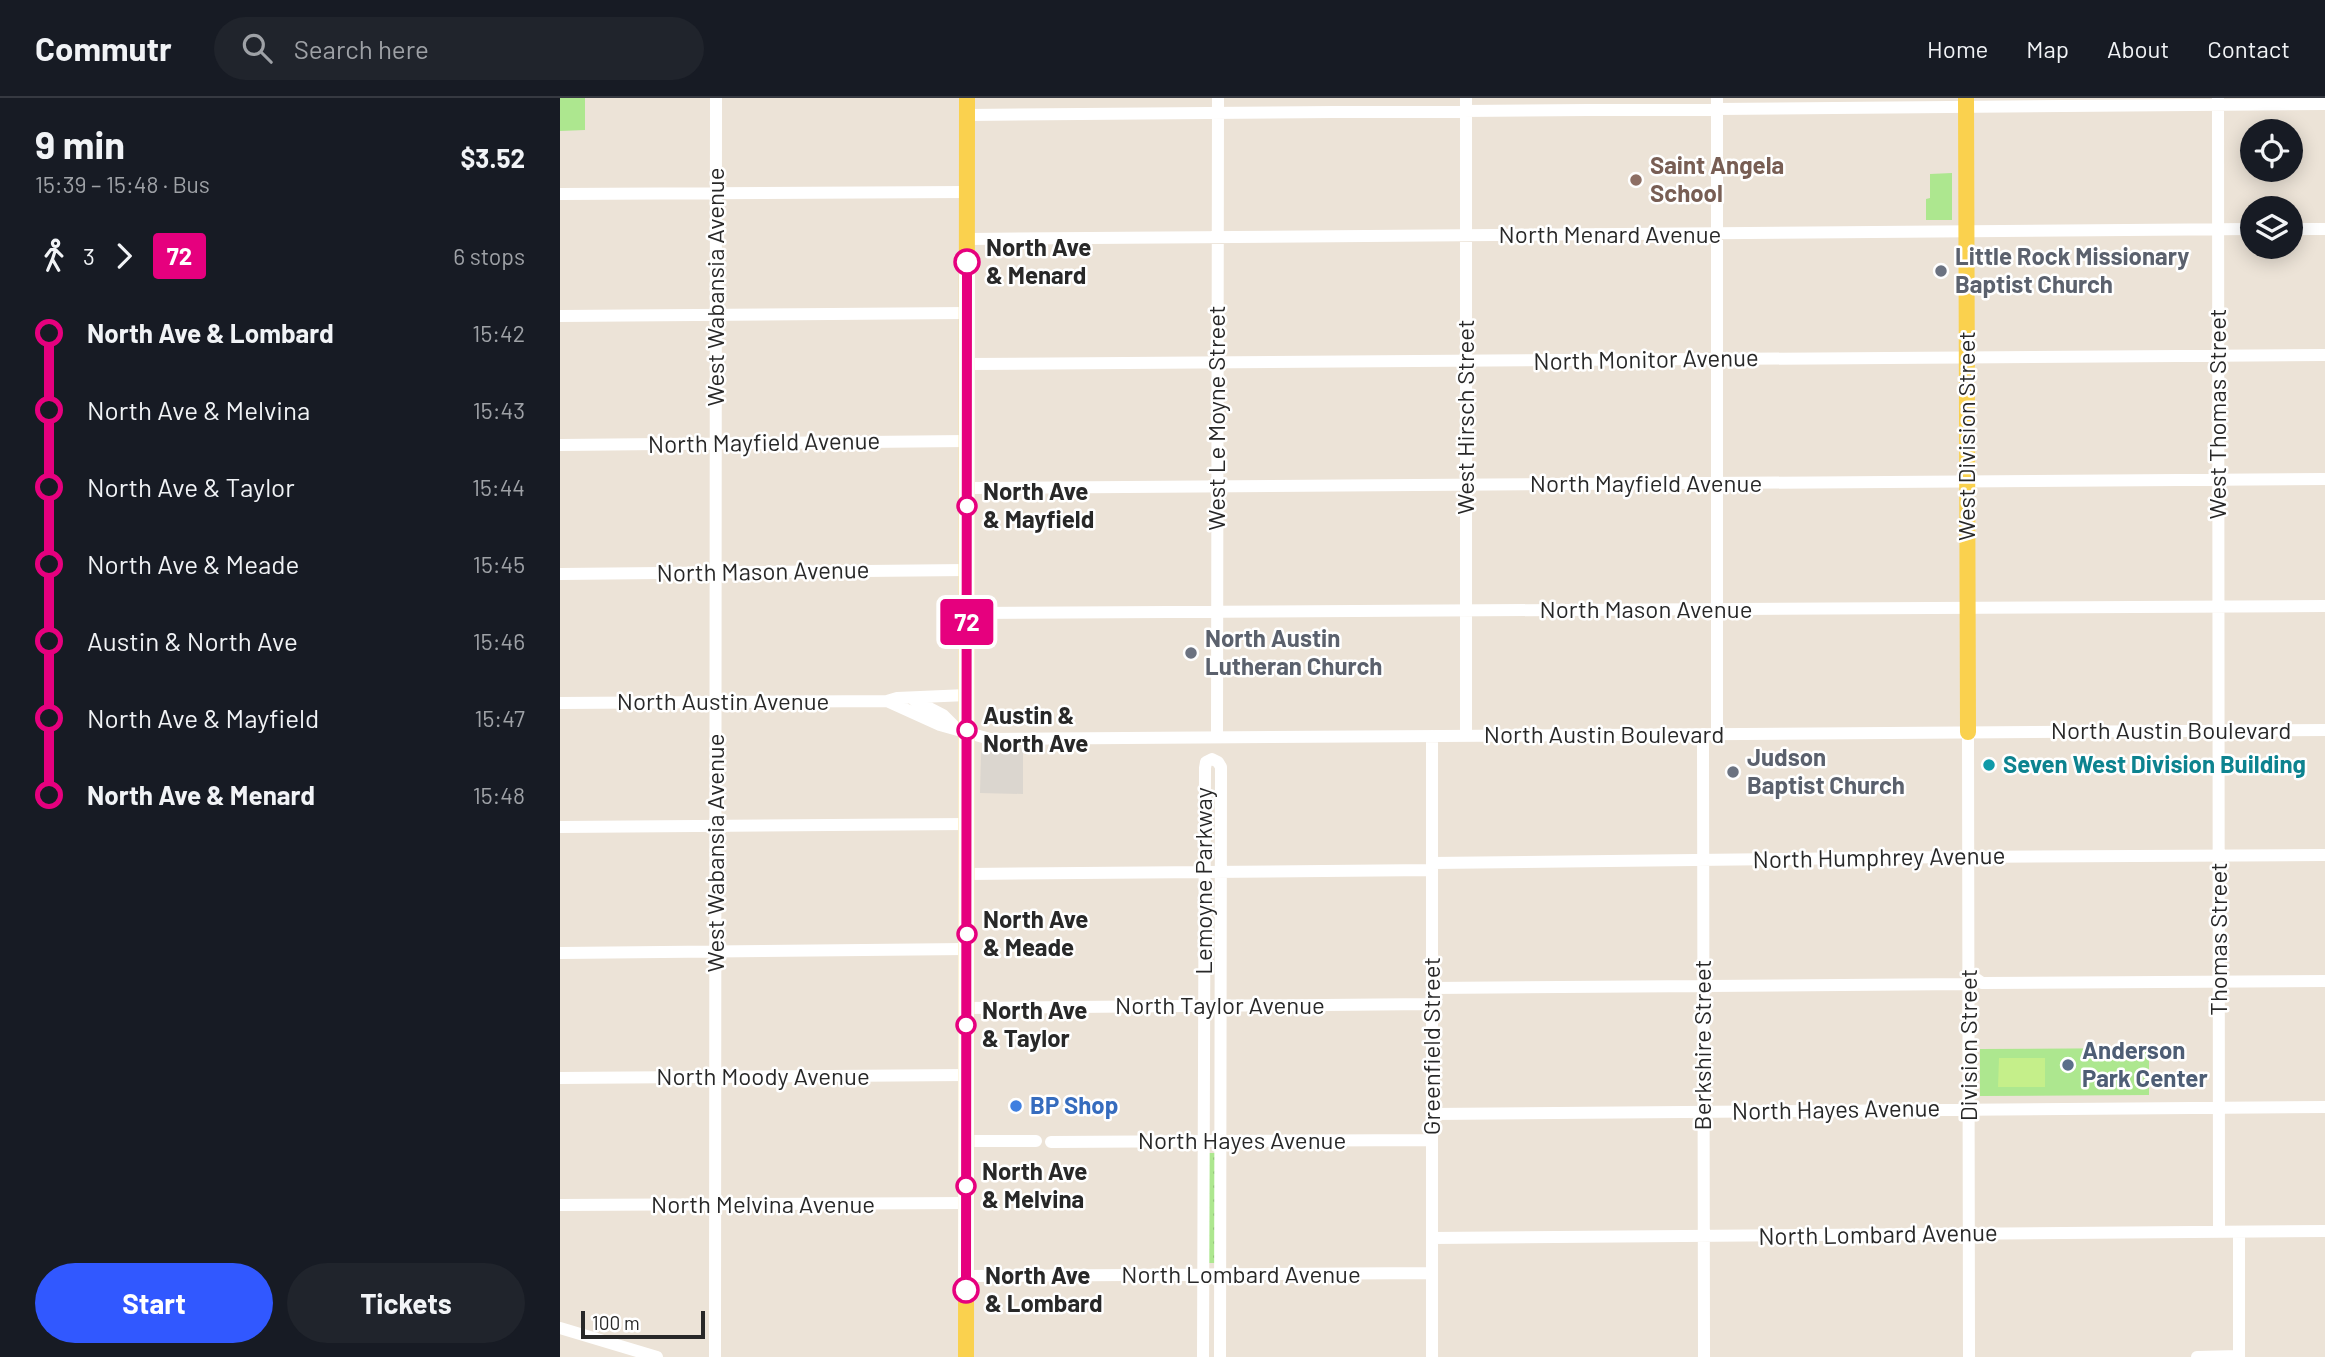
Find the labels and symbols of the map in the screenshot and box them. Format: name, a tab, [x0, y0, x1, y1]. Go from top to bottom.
place label: Saint Angela School	[1650, 150, 1784, 207]
street label: West Wabansia Avenue	[700, 167, 729, 407]
marker: Saint Angela School	[1628, 172, 1644, 188]
street label: North Menard Avenue	[1499, 219, 1721, 248]
place label: North Ave & Menard	[986, 232, 1091, 289]
place label: Little Rock Missionary Baptist Church	[1955, 241, 2189, 298]
marker: North Ave & Menard	[954, 249, 980, 275]
marker: Little Rock Missionary Baptist Church	[1933, 263, 1949, 279]
street label: West Le Moyne Street	[1201, 305, 1230, 531]
street label: West Thomas Street	[2202, 308, 2231, 520]
street label: West Hirsch Street	[1450, 319, 1479, 515]
street label: West Division Street	[1951, 331, 1980, 541]
street label: North Monitor Avenue	[1533, 342, 1759, 375]
street label: North Mayfield Avenue	[648, 425, 880, 458]
street label: North Mayfield Avenue	[1530, 468, 1762, 497]
place label: North Ave & Mayfield	[983, 476, 1094, 533]
marker: North Ave & Mayfield	[957, 496, 977, 516]
street label: North Mason Avenue	[656, 554, 870, 587]
street label: North Mason Avenue	[1540, 594, 1752, 623]
line badge: 72	[936, 599, 998, 645]
place label: North Austin Lutheran Church	[1205, 623, 1382, 680]
marker: North Austin Lutheran Church	[1183, 645, 1199, 661]
street label: North Austin Avenue	[617, 686, 829, 715]
place label: Austin & North Ave	[983, 700, 1088, 757]
street label: North Austin Boulevard	[2051, 715, 2291, 744]
street label: North Austin Boulevard	[1484, 719, 1724, 748]
marker: Austin & North Ave	[957, 720, 977, 740]
street label: West Wabansia Avenue	[700, 733, 729, 973]
place label: Judson Baptist Church	[1747, 742, 1905, 799]
place label: Seven West Division Building	[2003, 749, 2306, 778]
marker: Seven West Division Building	[1981, 757, 1997, 773]
marker: Judson Baptist Church	[1725, 764, 1741, 780]
street label: Lemoyne Parkway	[1188, 787, 1217, 975]
street label: North Humphrey Avenue	[1752, 840, 2006, 873]
street label: Thomas Street	[2203, 862, 2232, 1016]
place label: North Ave & Meade	[983, 904, 1088, 961]
marker: North Ave & Meade	[957, 924, 977, 944]
street label: Greenfield Street	[1416, 957, 1445, 1135]
street label: Berkshire Street	[1687, 960, 1716, 1130]
street label: Division Street	[1953, 969, 1982, 1121]
street label: North Taylor Avenue	[1115, 990, 1325, 1019]
place label: North Ave & Taylor	[982, 995, 1087, 1052]
marker: North Ave & Taylor	[956, 1015, 976, 1035]
place label: Anderson Park Center	[2082, 1035, 2208, 1092]
marker: Anderson Park Center	[2060, 1057, 2076, 1073]
street label: North Moody Avenue	[656, 1061, 870, 1090]
place label: BP Shop	[1030, 1090, 1118, 1119]
street label: North Hayes Avenue	[1731, 1092, 1940, 1125]
marker: BP Shop	[1008, 1098, 1024, 1114]
street label: North Hayes Avenue	[1138, 1125, 1346, 1154]
place label: North Ave & Melvina	[982, 1156, 1087, 1213]
marker: North Ave & Melvina	[956, 1176, 976, 1196]
street label: North Melvina Avenue	[651, 1189, 875, 1218]
street label: North Lombard Avenue	[1758, 1217, 1998, 1250]
street label: North Lombard Avenue	[1121, 1259, 1361, 1288]
place label: North Ave & Lombard	[985, 1260, 1103, 1317]
marker: North Ave & Lombard	[953, 1277, 979, 1303]
scale bar	[581, 1308, 705, 1340]

